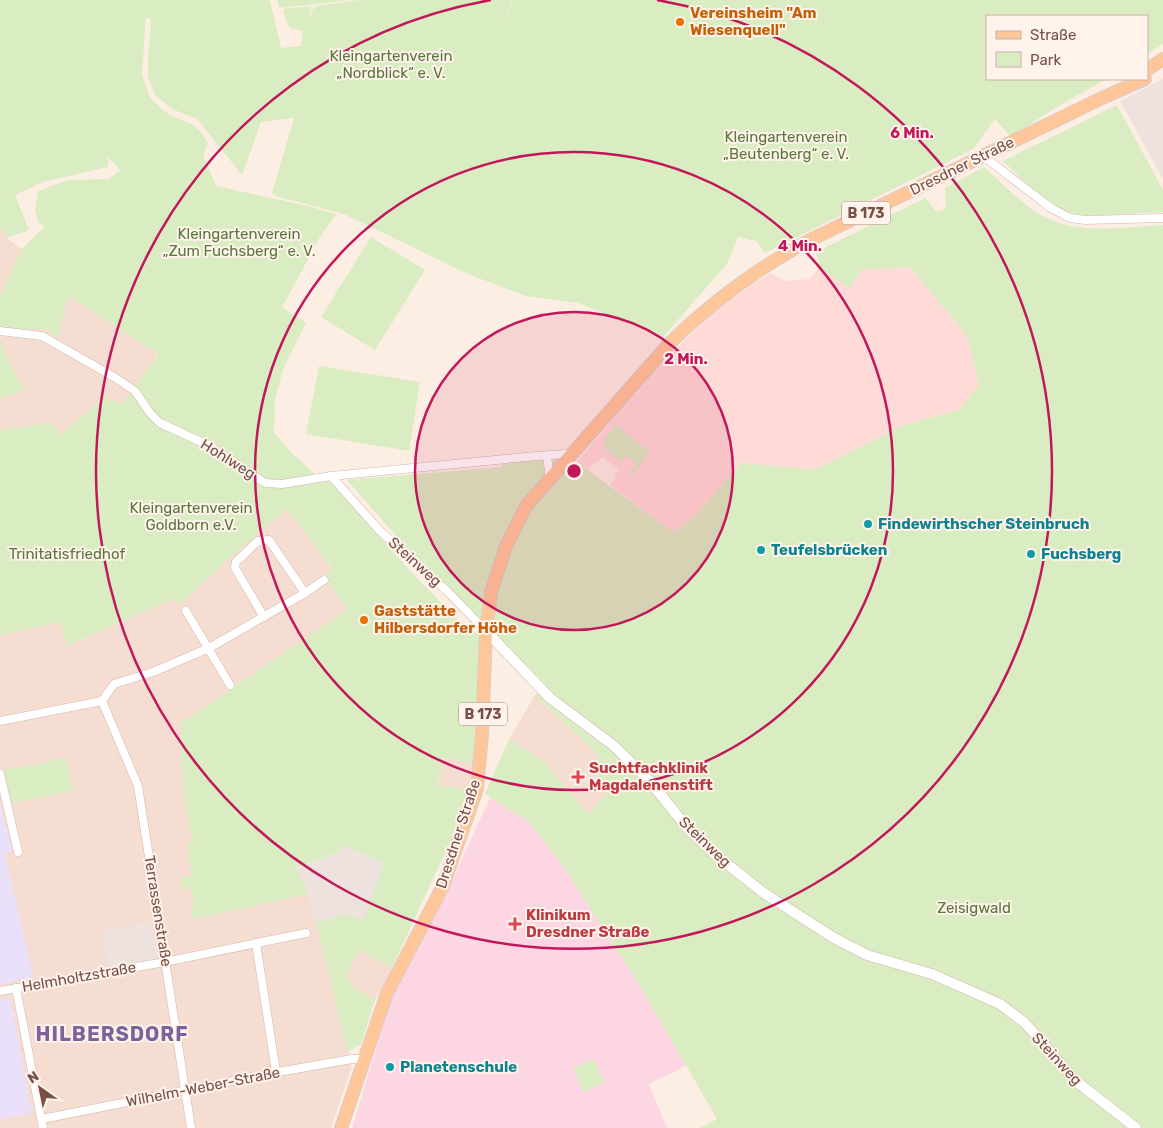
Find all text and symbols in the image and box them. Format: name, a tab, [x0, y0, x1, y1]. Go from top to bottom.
place label: Vereinsheim "Am Wiesenquell"	[690, 4, 817, 39]
legend	[986, 15, 1148, 80]
marker: Vereinsheim "Am Wiesenquell"	[674, 16, 686, 28]
text: Straße	[1030, 26, 1076, 44]
park label: Kleingartenverein „Nordblick“ e. V.	[330, 47, 452, 82]
text: Park	[1030, 51, 1061, 69]
text: 6 Min.	[890, 124, 934, 142]
park label: Kleingartenverein „Beutenberg“ e. V.	[723, 128, 849, 163]
street label: Dresdner Straße	[907, 133, 1017, 199]
road number: B 173	[842, 202, 890, 224]
park label: Kleingartenverein „Zum Fuchsberg“ e. V.	[163, 225, 315, 260]
text: 4 Min.	[778, 237, 822, 255]
text: 2 Min.	[664, 350, 708, 368]
street label: Hohlweg	[197, 435, 259, 483]
centre of rings	[565, 462, 583, 480]
park label: Kleingartenverein Goldborn e.V.	[130, 499, 252, 534]
place label: Findewirthscher Steinbruch	[878, 515, 1090, 533]
marker: Findewirthscher Steinbruch	[862, 518, 874, 530]
street label: Steinweg	[385, 533, 445, 591]
place label: Teufelsbrücken	[771, 541, 887, 559]
marker: Teufelsbrücken	[755, 544, 767, 556]
park label: Trinitatisfriedhof	[9, 545, 126, 563]
place label: Fuchsberg	[1041, 545, 1121, 563]
marker: Fuchsberg	[1025, 548, 1037, 560]
place label: Gaststätte Hilbersdorfer Höhe	[374, 602, 517, 637]
marker: Gaststätte Hilbersdorfer Höhe	[358, 614, 370, 626]
road number: B 173	[459, 702, 507, 726]
place label: Suchtfachklinik Magdalenenstift	[589, 759, 713, 794]
marker: Suchtfachklinik Magdalenenstift	[571, 770, 585, 784]
street label: Dresdner Straße	[432, 777, 484, 891]
street label: Steinweg	[675, 813, 735, 871]
street label: Terrassenstraße	[140, 854, 176, 968]
park label: Zeisigwald	[937, 899, 1011, 917]
place label: Klinikum Dresdner Straße	[526, 906, 649, 941]
marker: Klinikum Dresdner Straße	[508, 917, 522, 931]
street label: Helmholtzstraße	[21, 958, 137, 996]
district label: HILBERSDORF	[36, 1022, 189, 1046]
street label: Steinweg	[1028, 1029, 1086, 1089]
place label: Planetenschule	[400, 1058, 517, 1076]
marker: Planetenschule	[384, 1061, 396, 1073]
north arrow	[15, 1063, 65, 1113]
street label: Wilhelm-Weber-Straße	[124, 1063, 282, 1111]
text: N	[24, 1068, 42, 1087]

